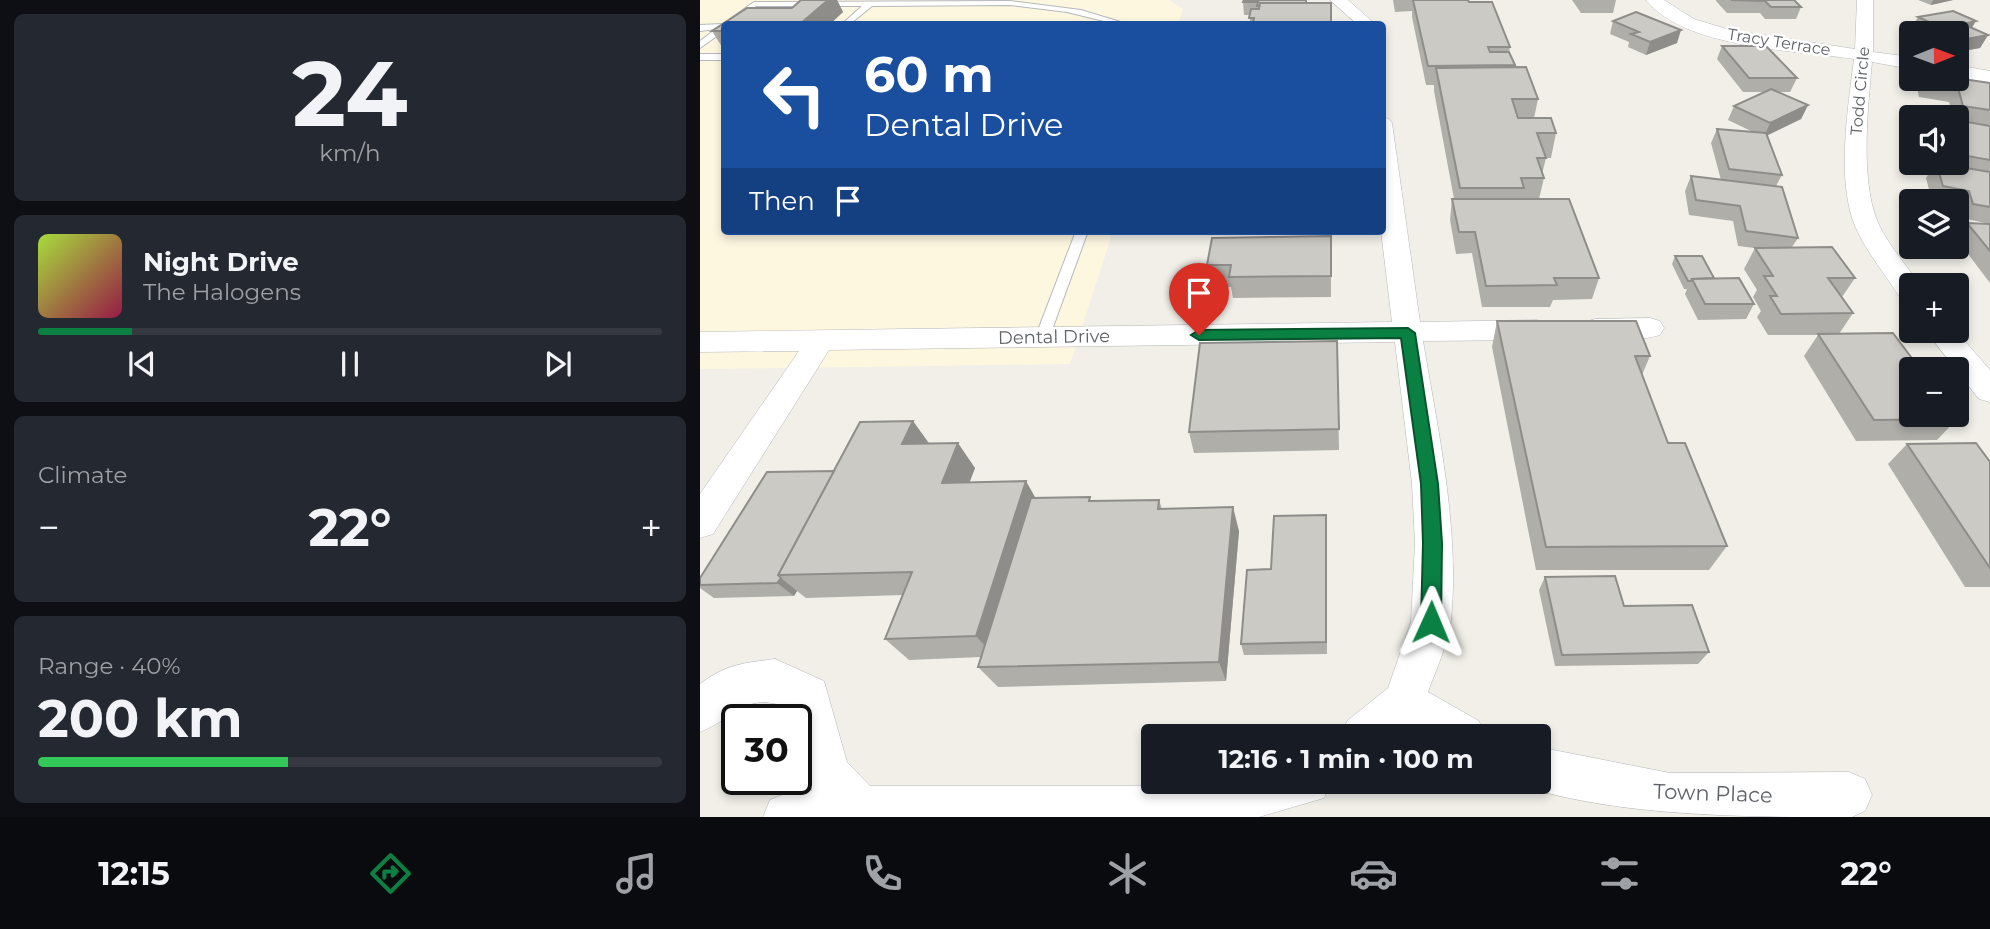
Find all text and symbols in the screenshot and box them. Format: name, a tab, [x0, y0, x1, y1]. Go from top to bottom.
north arrow	[1899, 21, 1969, 91]
map controls	[1899, 21, 1969, 427]
street label: Tracy Terrace	[1726, 24, 1832, 60]
text: 24	[292, 38, 408, 149]
text: 60 m	[864, 45, 994, 104]
street label: Todd Circle	[1847, 46, 1873, 136]
icon: left	[749, 49, 840, 140]
text: Dental Drive	[864, 105, 1063, 144]
button: sound	[1899, 105, 1969, 175]
text: km/h	[319, 139, 381, 167]
icon: arrive	[829, 182, 867, 220]
text: Then	[749, 185, 815, 217]
button: layers	[1899, 189, 1969, 259]
text: Night Drive	[143, 246, 299, 278]
pin	[1169, 263, 1229, 335]
button: +	[1899, 273, 1969, 343]
icon: arrive	[1180, 274, 1218, 312]
text: The Halogens	[143, 278, 301, 306]
street label: Dental Drive	[998, 325, 1110, 349]
icon: previous	[123, 345, 161, 383]
icon: pause	[331, 345, 369, 383]
icon: next	[539, 345, 577, 383]
button: −	[1899, 357, 1969, 427]
text: Climate	[38, 461, 127, 489]
text: 22°	[308, 496, 392, 559]
text: −	[38, 504, 60, 551]
text: +	[640, 504, 662, 551]
position arrow	[1394, 585, 1468, 659]
text: Range · 40%	[38, 652, 181, 680]
text: 200 km	[38, 687, 242, 750]
speed limit sign: 30	[721, 704, 812, 795]
text: 12:16 · 1 min · 100 m	[1219, 743, 1473, 775]
street label: Town Place	[1653, 778, 1773, 808]
icon: directions	[366, 849, 415, 898]
icon: music	[612, 849, 661, 898]
icon: phone	[858, 849, 907, 898]
icon: climate	[1103, 849, 1152, 898]
icon: car	[1349, 849, 1398, 898]
icon: filters	[1595, 849, 1644, 898]
text: 12:15	[98, 854, 170, 893]
text: 22°	[1840, 854, 1892, 893]

